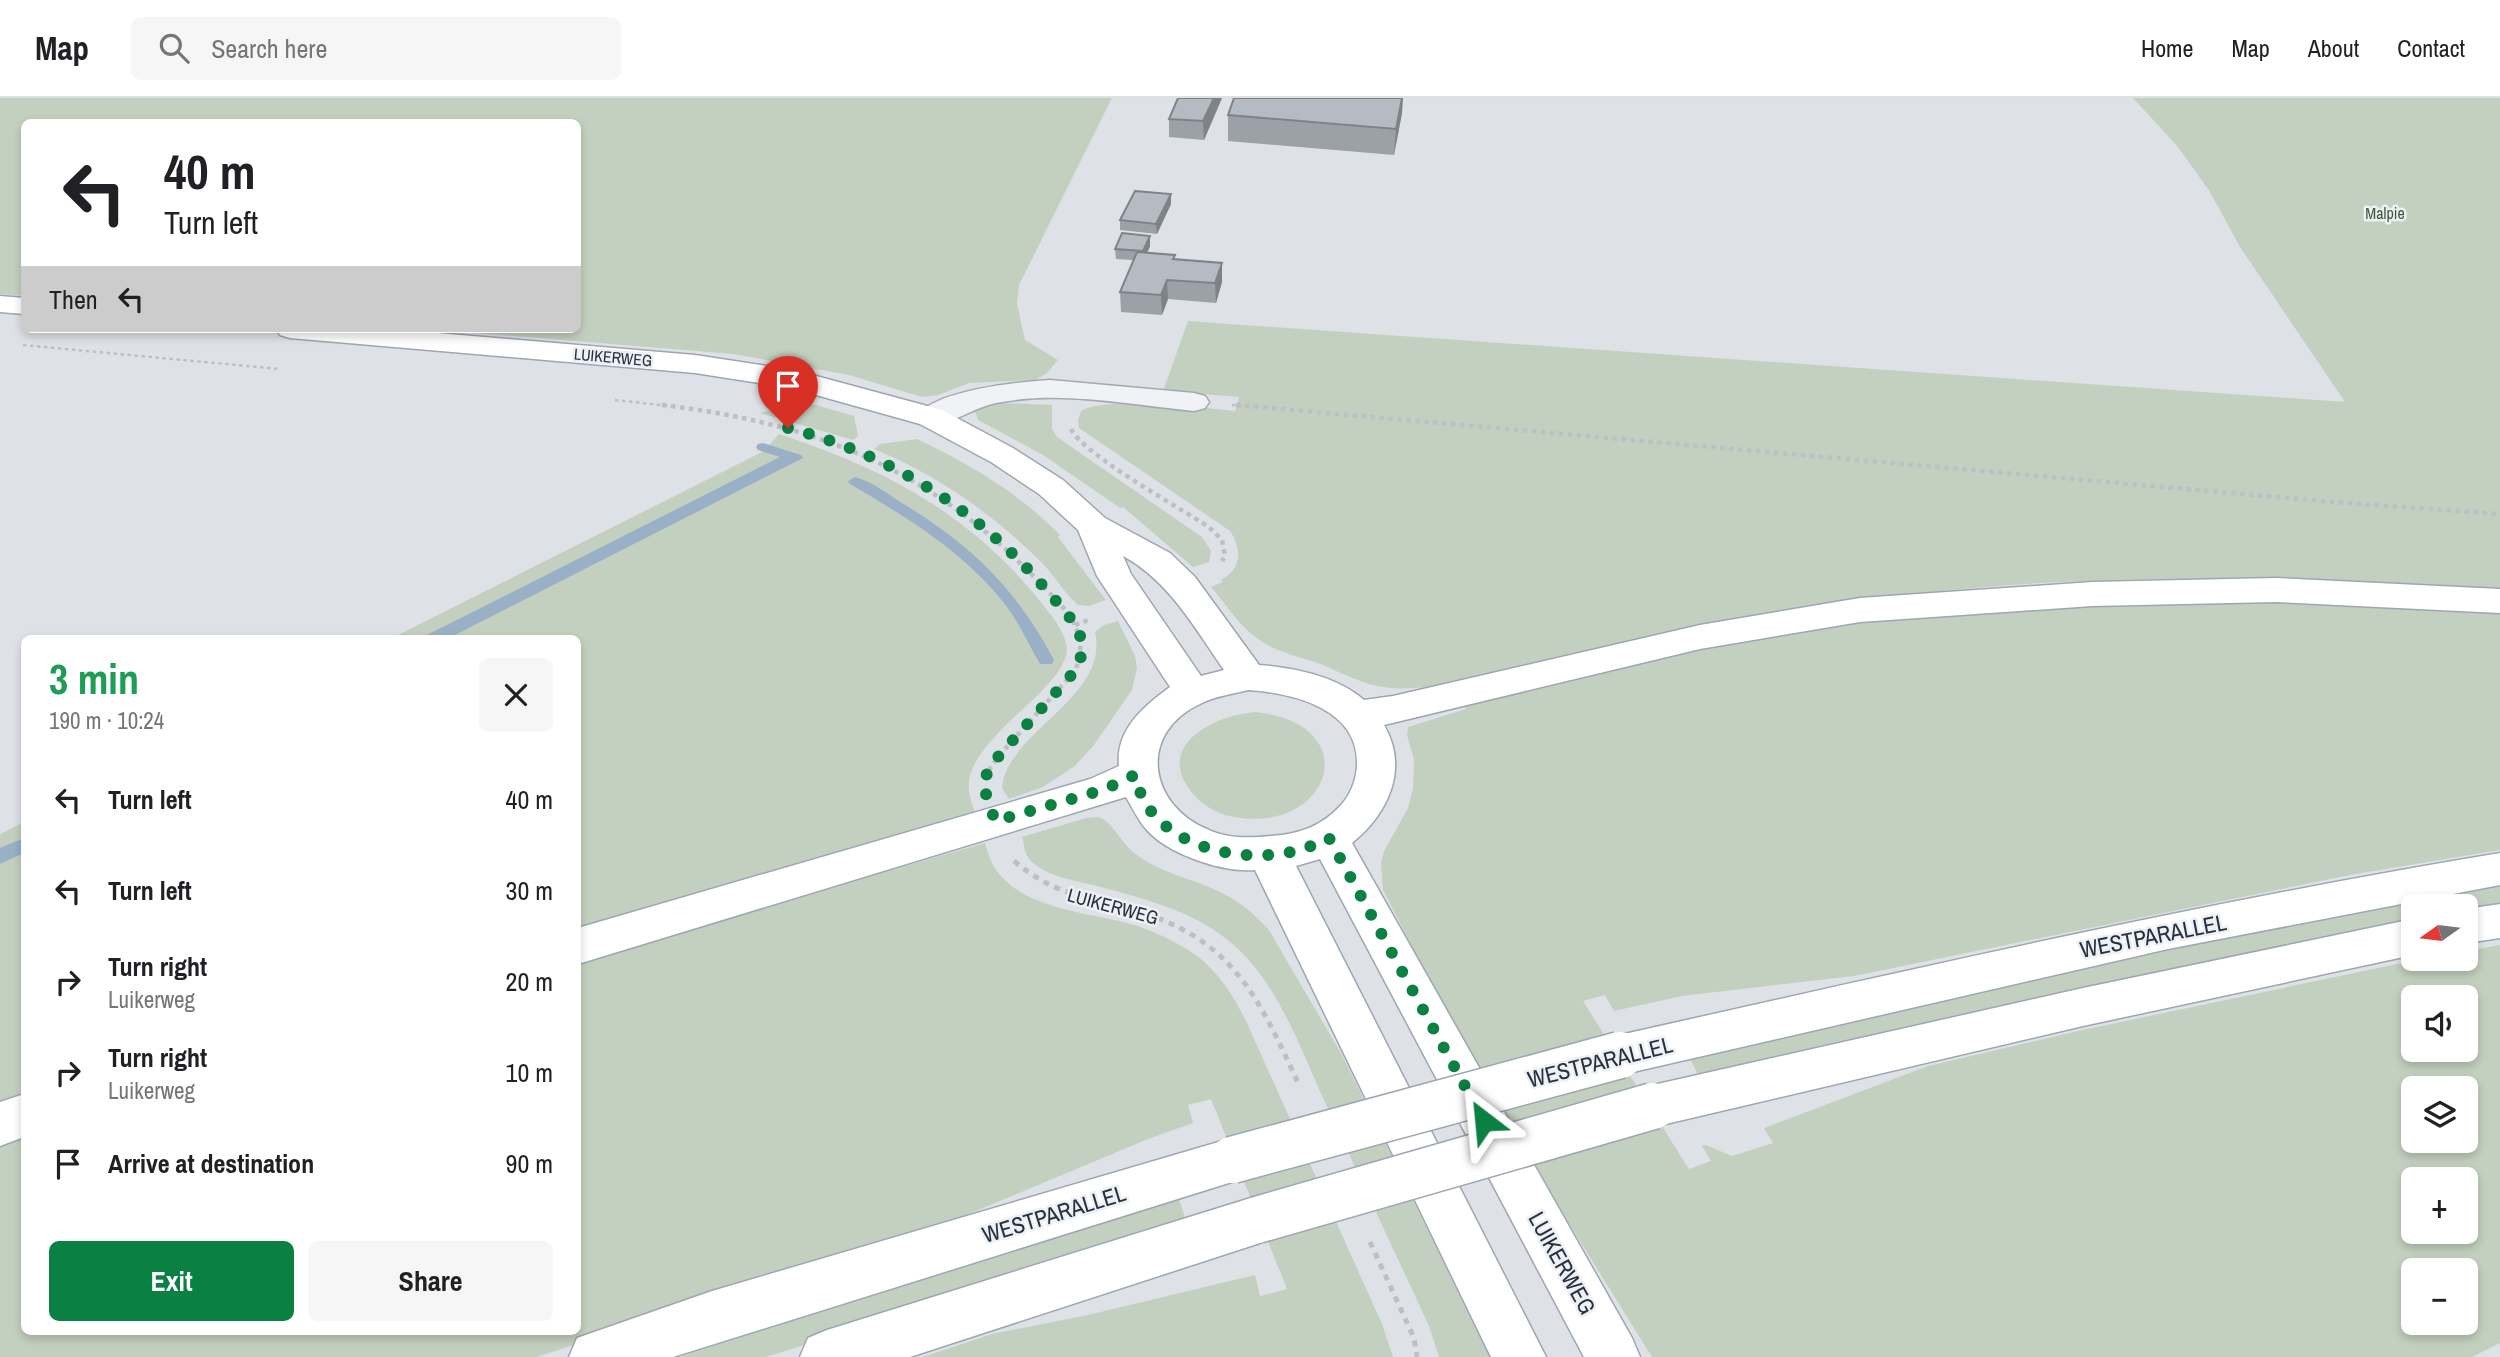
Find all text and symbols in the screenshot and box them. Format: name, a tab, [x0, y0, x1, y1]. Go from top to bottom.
search box	[131, 17, 621, 80]
text: Map	[35, 26, 89, 70]
icon: search	[155, 29, 193, 67]
text: Search here	[211, 31, 327, 66]
text: Home	[2141, 32, 2193, 64]
text: Map	[2231, 32, 2270, 64]
text: About	[2308, 32, 2359, 64]
text: Contact	[2397, 32, 2465, 64]
text: 40 m	[164, 138, 256, 204]
icon: left	[49, 147, 140, 238]
text: Turn left	[164, 201, 258, 244]
park label: Malpie	[2365, 202, 2405, 224]
icon: left	[112, 280, 150, 318]
text: Then	[49, 282, 98, 317]
street label: LUIKERWEG	[573, 343, 653, 371]
pin	[758, 356, 818, 428]
icon: arrive	[769, 367, 807, 405]
text: 3 min	[49, 651, 139, 707]
button: close	[479, 658, 553, 732]
text: 190 m · 10:24	[49, 705, 164, 736]
icon: left	[49, 781, 87, 819]
text: Turn left	[108, 782, 192, 817]
text: 40 m	[506, 782, 553, 817]
icon: left	[49, 872, 87, 910]
text: Turn left	[108, 873, 192, 908]
text: 30 m	[506, 873, 553, 908]
street label: LUIKERWEG	[1065, 881, 1161, 931]
north arrow	[2401, 894, 2478, 971]
map controls	[2401, 894, 2478, 1335]
street label: WESTPARALLEL	[2077, 906, 2229, 965]
text: Turn right	[108, 949, 207, 984]
icon: right	[49, 963, 87, 1001]
text: 20 m	[506, 964, 553, 999]
text: Luikerweg	[108, 984, 195, 1015]
button: sound	[2401, 985, 2478, 1062]
street label: WESTPARALLEL	[1524, 1028, 1676, 1095]
text: Turn right	[108, 1040, 207, 1075]
icon: right	[49, 1054, 87, 1092]
text: 10 m	[506, 1055, 553, 1090]
text: Luikerweg	[108, 1075, 195, 1106]
button: layers	[2401, 1076, 2478, 1153]
position arrow	[1447, 1084, 1521, 1158]
icon: arrive	[49, 1145, 87, 1183]
text: Arrive at destination	[108, 1146, 314, 1181]
text: 90 m	[506, 1146, 553, 1181]
button: +	[2401, 1167, 2478, 1244]
street label: WESTPARALLEL	[978, 1177, 1130, 1250]
street label: LUIKERWEG	[1522, 1206, 1603, 1320]
button: Exit	[49, 1241, 294, 1321]
button: Share	[308, 1241, 553, 1321]
button: −	[2401, 1258, 2478, 1335]

